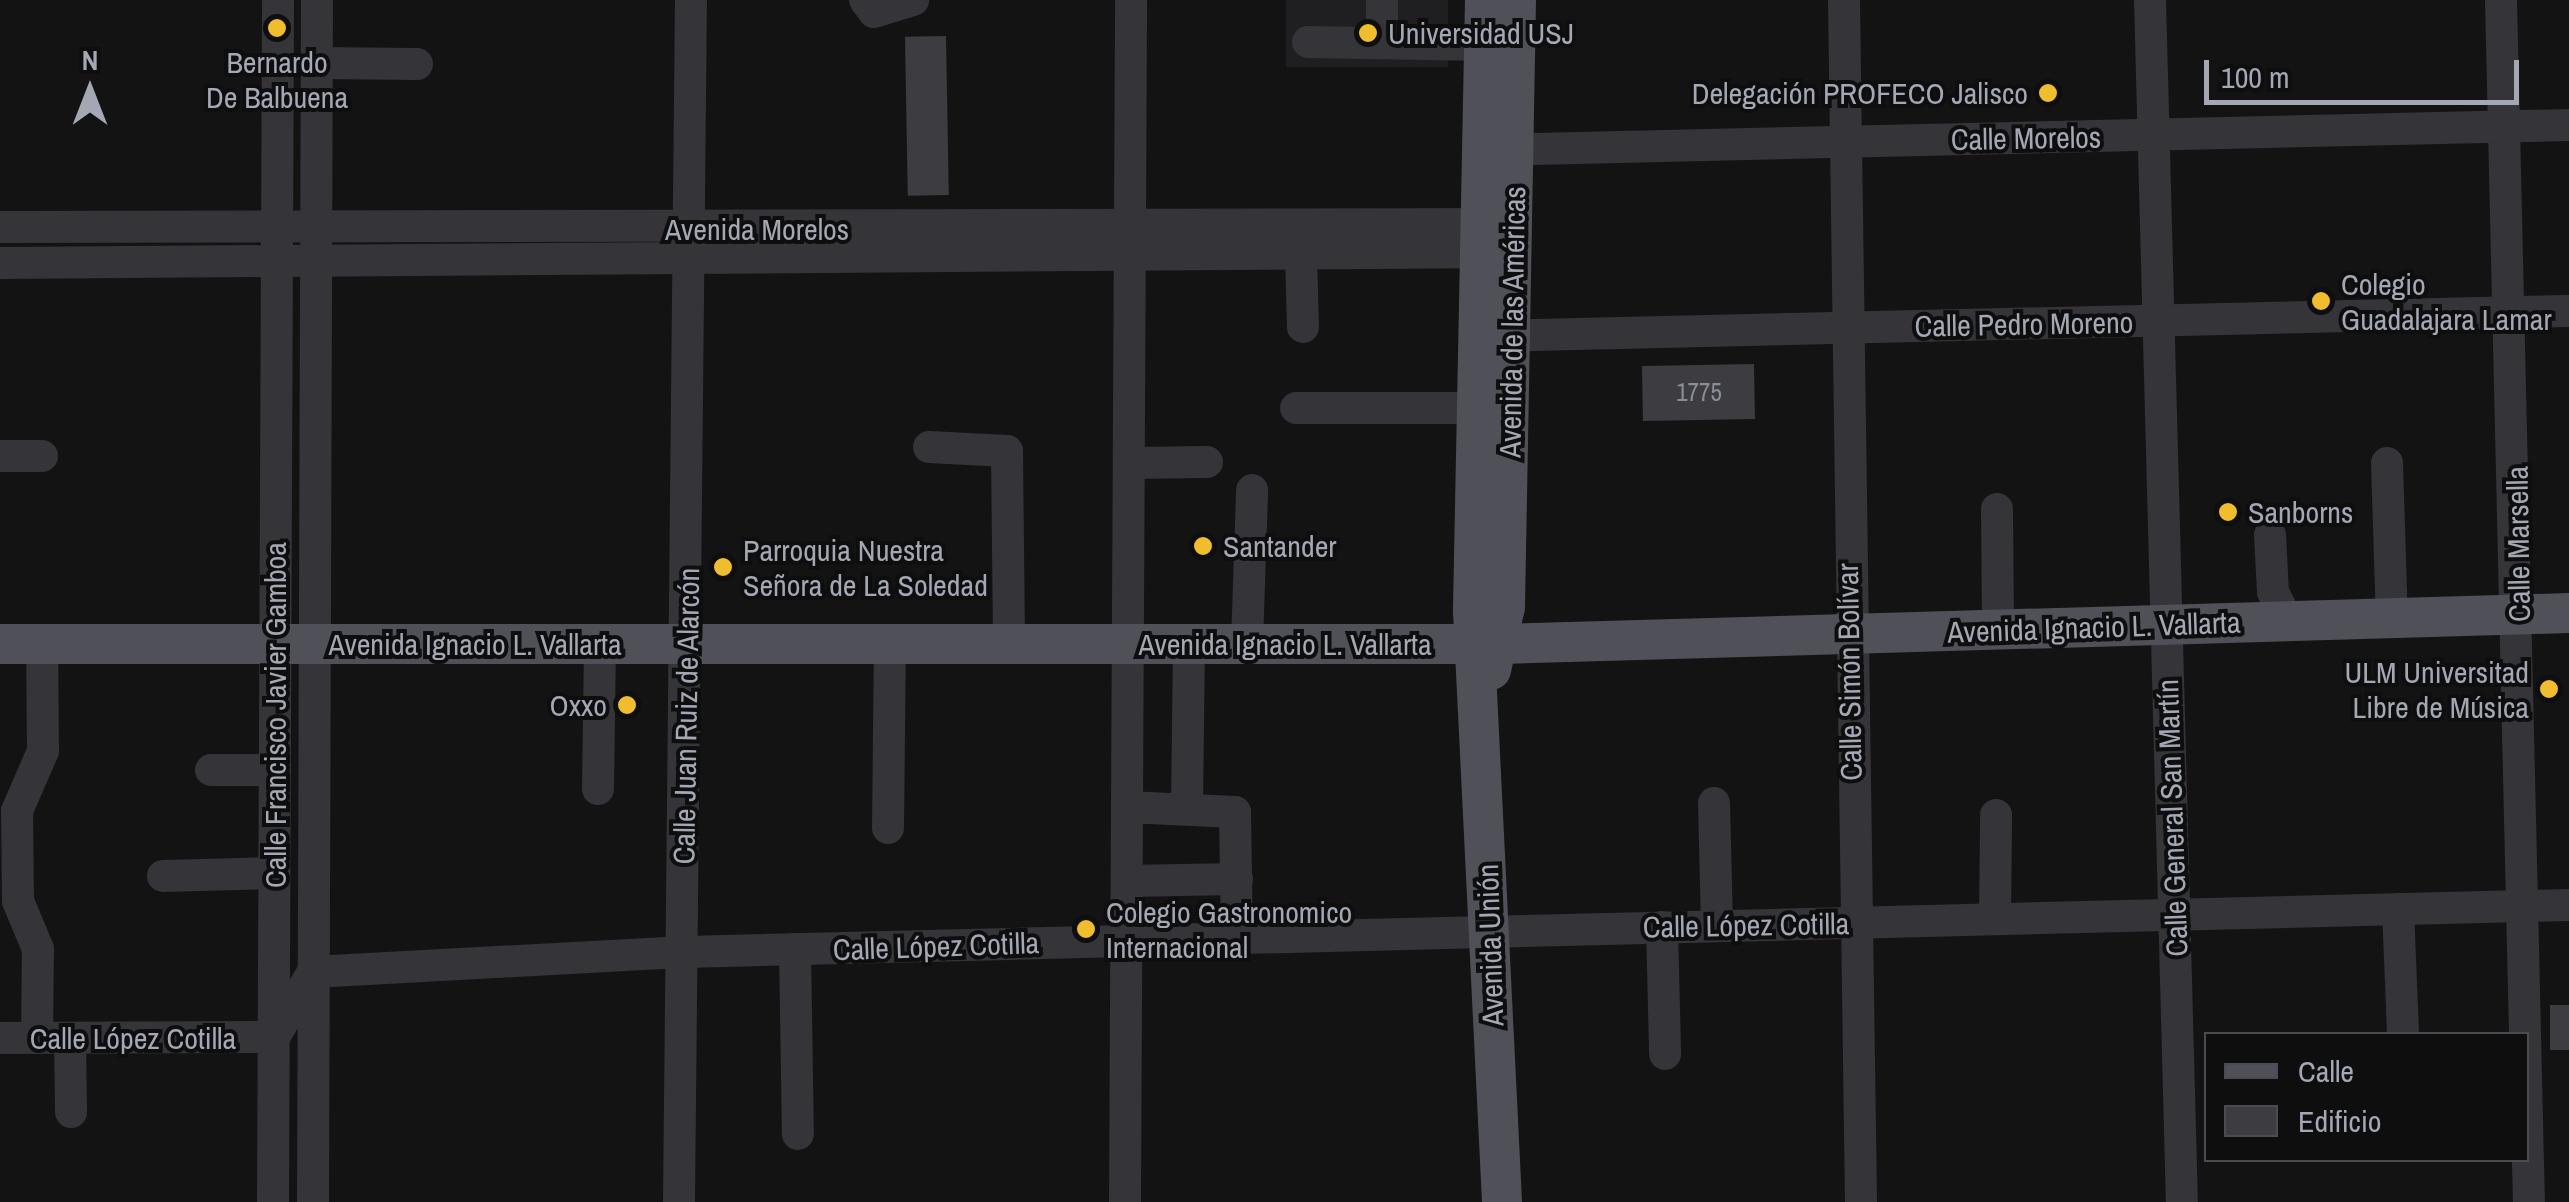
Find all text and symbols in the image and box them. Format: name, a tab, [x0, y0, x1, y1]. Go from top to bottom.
place label: Universidad USJ	[1388, 15, 1574, 51]
marker: Bernardo De Balbuena	[266, 17, 288, 39]
marker: Universidad USJ	[1357, 22, 1379, 44]
north arrow	[40, 40, 140, 140]
scale bar	[2209, 40, 2524, 102]
text: N	[82, 41, 98, 79]
place label: Bernardo De Balbuena	[206, 44, 348, 114]
text: 100 m	[2221, 57, 2289, 97]
place label: Delegación PROFECO Jalisco	[1692, 75, 2028, 111]
marker: Delegación PROFECO Jalisco	[2037, 82, 2059, 104]
street label: Calle Morelos	[1951, 119, 2101, 157]
street label: Avenida de las Américas	[1492, 185, 1532, 459]
street label: Avenida Morelos	[665, 211, 849, 247]
place label: Colegio Guadalajara Lamar	[2341, 266, 2552, 336]
marker: Colegio Guadalajara Lamar	[2310, 290, 2332, 312]
street label: Calle Pedro Moreno	[1914, 304, 2134, 344]
house number: 1775	[1676, 377, 1722, 407]
street label: Calle Marsella	[2499, 466, 2537, 622]
place label: Sanborns	[2248, 494, 2353, 530]
marker: Sanborns	[2217, 501, 2239, 523]
place label: Santander	[1223, 528, 1337, 564]
place label: Parroquia Nuestra Señora de La Soledad	[743, 532, 988, 602]
marker: Santander	[1192, 535, 1214, 557]
street label: Calle Francisco Javier Gamboa	[257, 542, 293, 888]
marker: Parroquia Nuestra Señora de La Soledad	[712, 556, 734, 578]
street label: Calle Simón Bolívar	[1829, 563, 1869, 781]
street label: Calle Juan Ruiz de Alarcón	[665, 567, 707, 865]
street label: Avenida Ignacio L. Vallarta	[1947, 604, 2241, 650]
street label: Avenida Ignacio L. Vallarta	[328, 626, 622, 662]
street label: Avenida Ignacio L. Vallarta	[1138, 626, 1432, 662]
place label: ULM Universitad Libre de Música	[2344, 654, 2529, 724]
marker: ULM Universitad Libre de Música	[2538, 678, 2560, 700]
street label: Calle General San Martín	[2149, 679, 2195, 957]
place label: Oxxo	[550, 687, 607, 723]
marker: Oxxo	[616, 694, 638, 716]
street label: Avenida Unión	[1469, 863, 1511, 1027]
place label: Colegio Gastronomico Internacional	[1106, 894, 1352, 964]
street label: Calle López Cotilla	[1642, 905, 1850, 945]
marker: Colegio Gastronomico Internacional	[1075, 918, 1097, 940]
street label: Calle López Cotilla	[832, 924, 1040, 968]
street label: Calle López Cotilla	[30, 1020, 236, 1056]
legend	[2204, 1032, 2529, 1162]
text: Calle	[2298, 1051, 2354, 1091]
text: Edificio	[2298, 1101, 2381, 1141]

